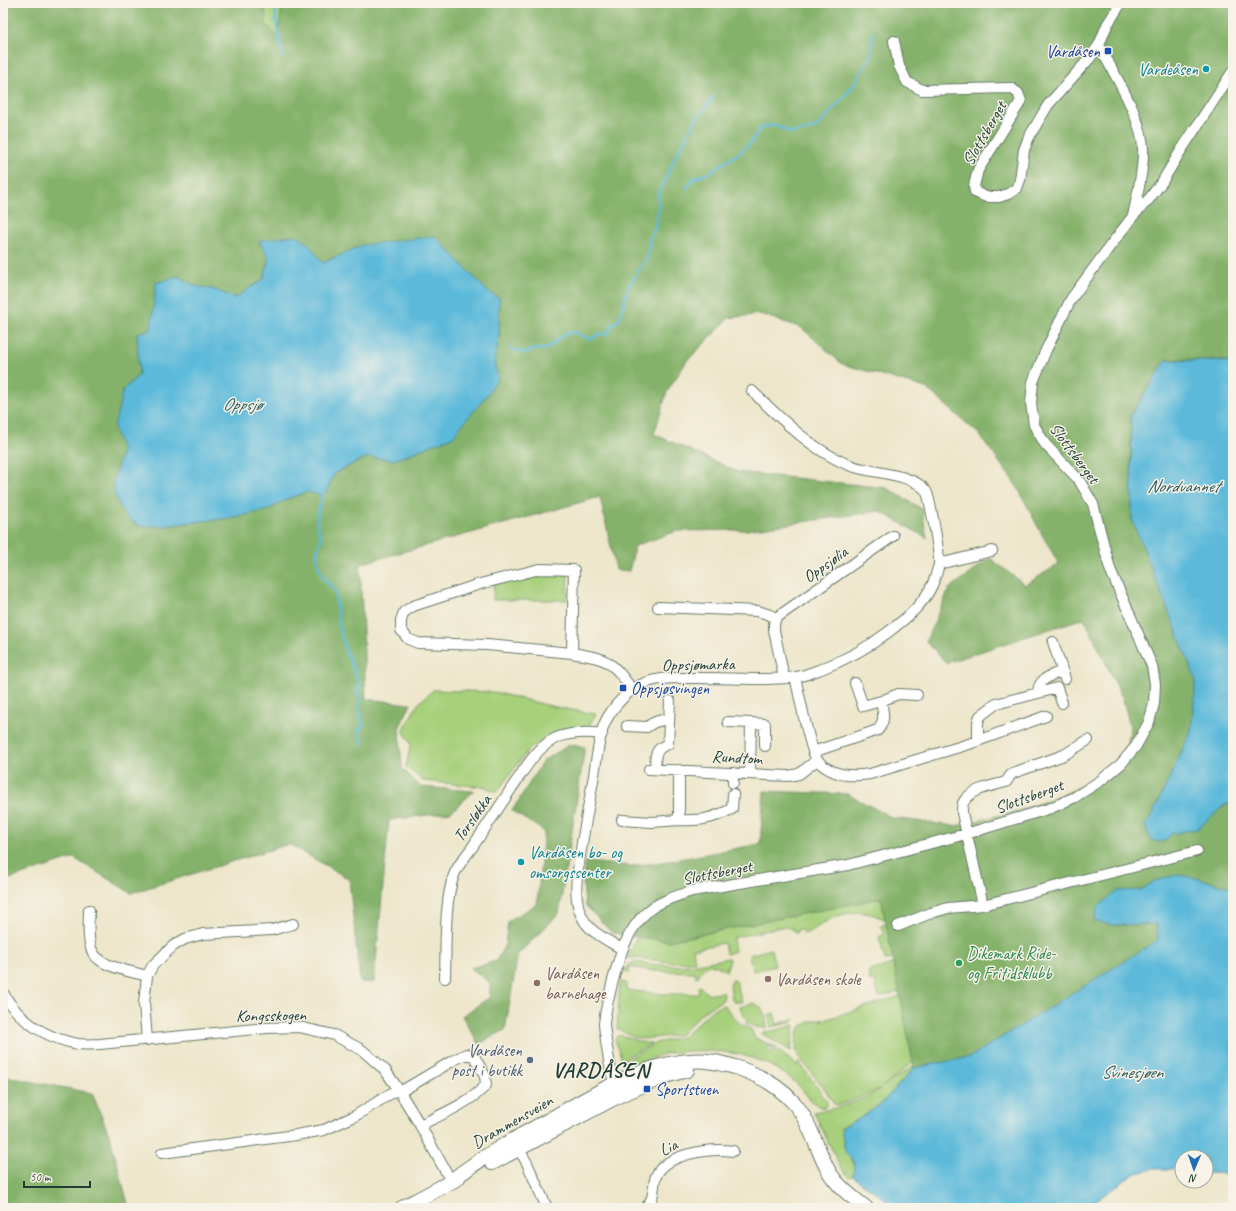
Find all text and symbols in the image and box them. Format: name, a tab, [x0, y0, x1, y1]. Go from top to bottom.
place label: Vardåsen	[1046, 41, 1100, 62]
marker: Vardåsen	[1103, 46, 1113, 56]
place label: Vardeåsen	[1138, 59, 1198, 80]
marker: Vardeåsen	[1201, 64, 1211, 74]
street label: Slottsberget	[958, 95, 1012, 169]
water label: Oppsjø	[223, 393, 266, 415]
street label: Slottsberget	[1045, 419, 1106, 490]
water label: Nordvannet	[1147, 475, 1224, 497]
street label: Oppsjølia	[799, 541, 853, 587]
street label: Oppsjømarka	[661, 653, 736, 676]
place label: Oppsjøsvingen	[631, 678, 710, 699]
marker: Oppsjøsvingen	[618, 683, 628, 693]
street label: Rundtom	[711, 746, 764, 769]
street label: Slottsberget	[992, 774, 1068, 818]
street label: Torsløkka	[449, 789, 497, 846]
place label: Vardåsen bo- og omsorgssenter	[529, 842, 623, 883]
street label: Slottsberget	[680, 855, 756, 890]
marker: Vardåsen bo- og omsorgssenter	[516, 857, 526, 867]
place label: Dikemark Ride- og Fritidsklubb	[967, 943, 1057, 984]
marker: Dikemark Ride- og Fritidsklubb	[954, 958, 964, 968]
place label: Vardåsen barnehage	[545, 963, 607, 1004]
place label: Vardåsen skole	[776, 969, 862, 990]
marker: Vardåsen skole	[763, 974, 773, 984]
marker: Vardåsen barnehage	[532, 978, 542, 988]
street label: Kongsskogen	[236, 1004, 308, 1027]
place label: Vardåsen post i butikk	[452, 1040, 524, 1081]
marker: Vardåsen post i butikk	[525, 1055, 535, 1065]
district label: VARDÅSEN	[553, 1057, 652, 1083]
water label: Svinesjøen	[1101, 1061, 1165, 1083]
place label: Sportstuen	[655, 1079, 720, 1100]
marker: Sportstuen	[642, 1084, 652, 1094]
street label: Drammensveien	[468, 1089, 558, 1153]
street label: Lia	[656, 1134, 682, 1161]
north arrow	[1174, 1149, 1214, 1189]
scale bar	[24, 1163, 90, 1189]
text: 50 m	[30, 1169, 52, 1185]
text: N	[1188, 1172, 1197, 1186]

